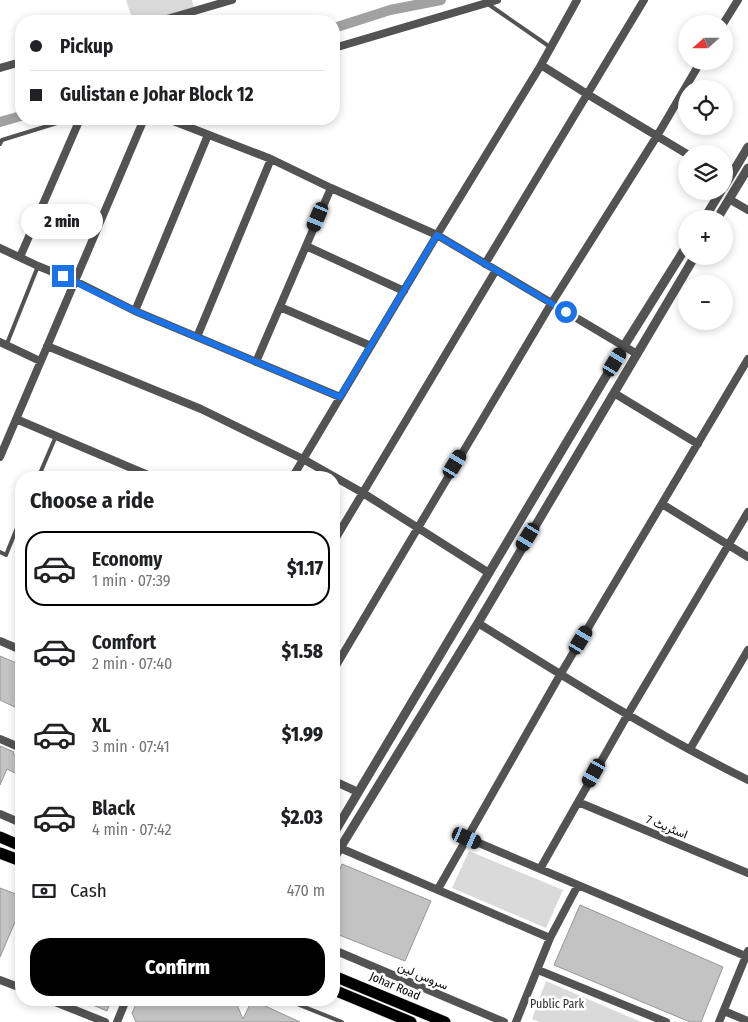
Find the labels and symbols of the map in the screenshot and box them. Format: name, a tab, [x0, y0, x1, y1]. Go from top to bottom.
north arrow	[678, 15, 732, 70]
car	[305, 200, 330, 234]
callout: 2 min	[22, 204, 104, 238]
route end	[52, 265, 74, 287]
route start	[555, 301, 577, 323]
car	[600, 345, 629, 379]
car	[440, 447, 469, 481]
car	[513, 520, 542, 554]
car	[566, 623, 595, 657]
car	[580, 756, 607, 790]
street label: اسٹریٹ 7	[644, 812, 690, 843]
car	[450, 825, 483, 851]
street label: سروس لین	[395, 959, 450, 994]
street label: Johar Road	[368, 969, 422, 1003]
park label: Public Park	[530, 997, 584, 1011]

